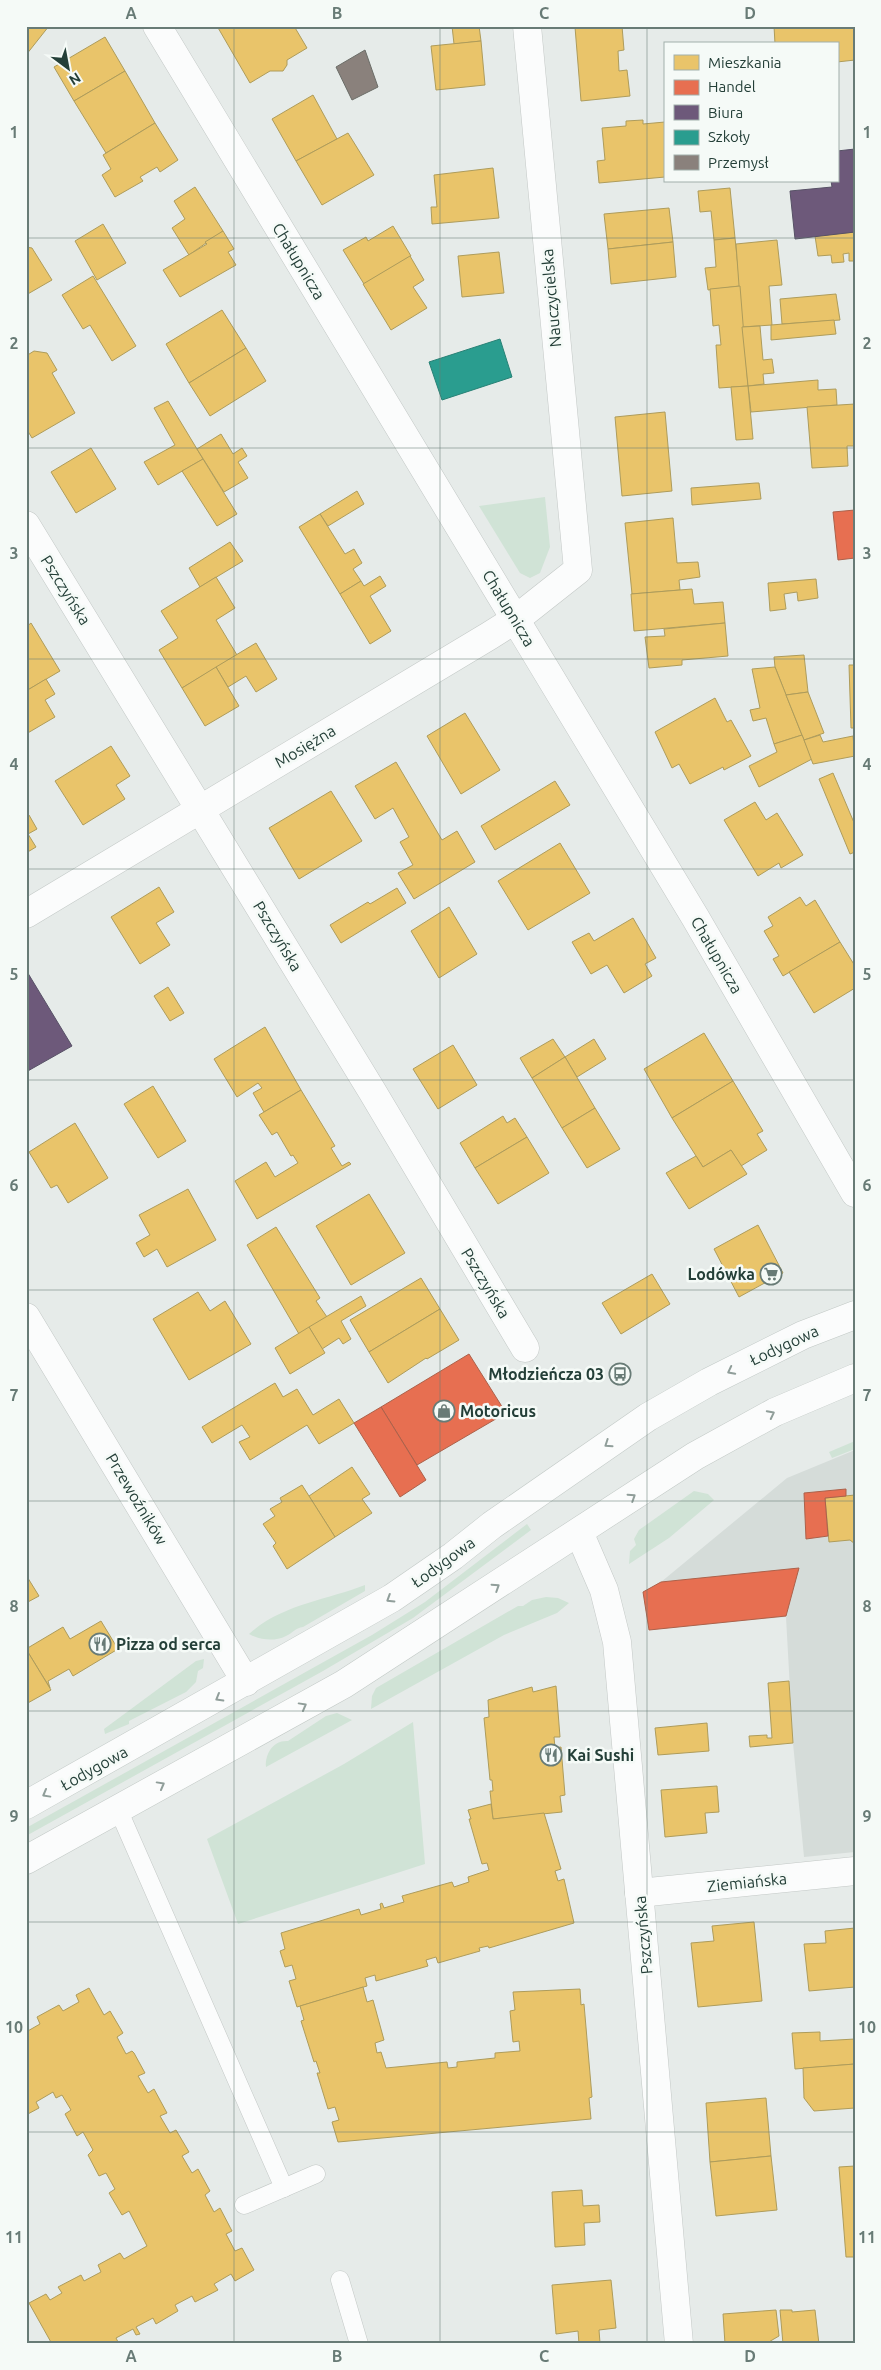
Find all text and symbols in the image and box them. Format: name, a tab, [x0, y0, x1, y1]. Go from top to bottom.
text: A	[125, 4, 137, 22]
text: B	[332, 4, 342, 22]
text: C	[539, 4, 549, 22]
text: D	[744, 4, 756, 22]
north arrow	[42, 42, 92, 92]
legend	[664, 42, 838, 182]
text: Mieszkania	[708, 54, 782, 71]
text: N	[66, 69, 84, 89]
text: Handel	[708, 78, 756, 95]
text: Biura	[708, 104, 743, 121]
text: 1	[9, 123, 19, 141]
text: 1	[862, 123, 872, 141]
text: Szkoły	[708, 128, 750, 145]
text: Przemysł	[708, 154, 768, 171]
street label: Chałupnicza	[269, 220, 329, 302]
street label: Nauczycielska	[538, 248, 564, 348]
text: 2	[9, 334, 19, 352]
text: 2	[862, 334, 872, 352]
text: 3	[9, 544, 19, 562]
text: 3	[862, 544, 872, 562]
street label: Pszczyńska	[38, 552, 94, 628]
street label: Chałupnicza	[479, 567, 539, 649]
street label: Mosiężna	[271, 721, 339, 771]
text: 4	[9, 755, 19, 773]
text: 4	[862, 755, 872, 773]
street label: Pszczyńska	[250, 898, 306, 974]
street label: Chałupnicza	[688, 913, 746, 997]
text: 5	[9, 965, 19, 983]
text: 5	[862, 965, 872, 983]
text: 6	[9, 1176, 19, 1194]
text: 6	[862, 1176, 872, 1194]
street label: Pszczyńska	[458, 1245, 514, 1321]
supermarket icon: Lodówka	[759, 1262, 783, 1286]
place label: Lodówka	[687, 1265, 755, 1283]
street label: Łodygowa	[747, 1321, 821, 1369]
bus stop icon: Młodzieńcza 03	[608, 1362, 632, 1386]
place label: Młodzieńcza 03	[488, 1365, 604, 1383]
one-way arrow	[727, 1365, 736, 1375]
text: 7	[9, 1386, 19, 1404]
text: 7	[862, 1386, 872, 1404]
shop icon: Motoricus	[432, 1399, 456, 1423]
place label: Motoricus	[460, 1402, 536, 1420]
one-way arrow	[766, 1410, 775, 1420]
one-way arrow	[604, 1438, 613, 1447]
street label: Przewoźników	[103, 1450, 172, 1548]
one-way arrow	[627, 1494, 636, 1504]
street label: Łodygowa	[408, 1533, 478, 1591]
one-way arrow	[491, 1583, 500, 1593]
one-way arrow	[386, 1593, 395, 1603]
text: 8	[9, 1597, 19, 1615]
text: 8	[862, 1597, 872, 1615]
restaurant icon: Pizza od serca	[88, 1632, 112, 1656]
place label: Pizza od serca	[116, 1635, 221, 1653]
one-way arrow	[215, 1691, 224, 1701]
one-way arrow	[298, 1703, 307, 1713]
street label: Łodygowa	[57, 1742, 131, 1794]
restaurant icon: Kai Sushi	[539, 1743, 563, 1767]
place label: Kai Sushi	[567, 1746, 634, 1764]
one-way arrow	[155, 1781, 164, 1791]
one-way arrow	[43, 1788, 52, 1798]
text: 9	[9, 1807, 19, 1825]
text: 9	[862, 1807, 872, 1825]
street label: Ziemiańska	[706, 1869, 788, 1895]
street label: Pszczyńska	[631, 1895, 655, 1975]
text: 10	[5, 2018, 23, 2036]
text: 10	[858, 2018, 876, 2036]
text: 11	[5, 2228, 23, 2246]
text: 11	[858, 2228, 876, 2246]
text: A	[125, 2347, 137, 2365]
text: B	[332, 2347, 342, 2365]
text: C	[539, 2347, 549, 2365]
text: D	[744, 2347, 756, 2365]

